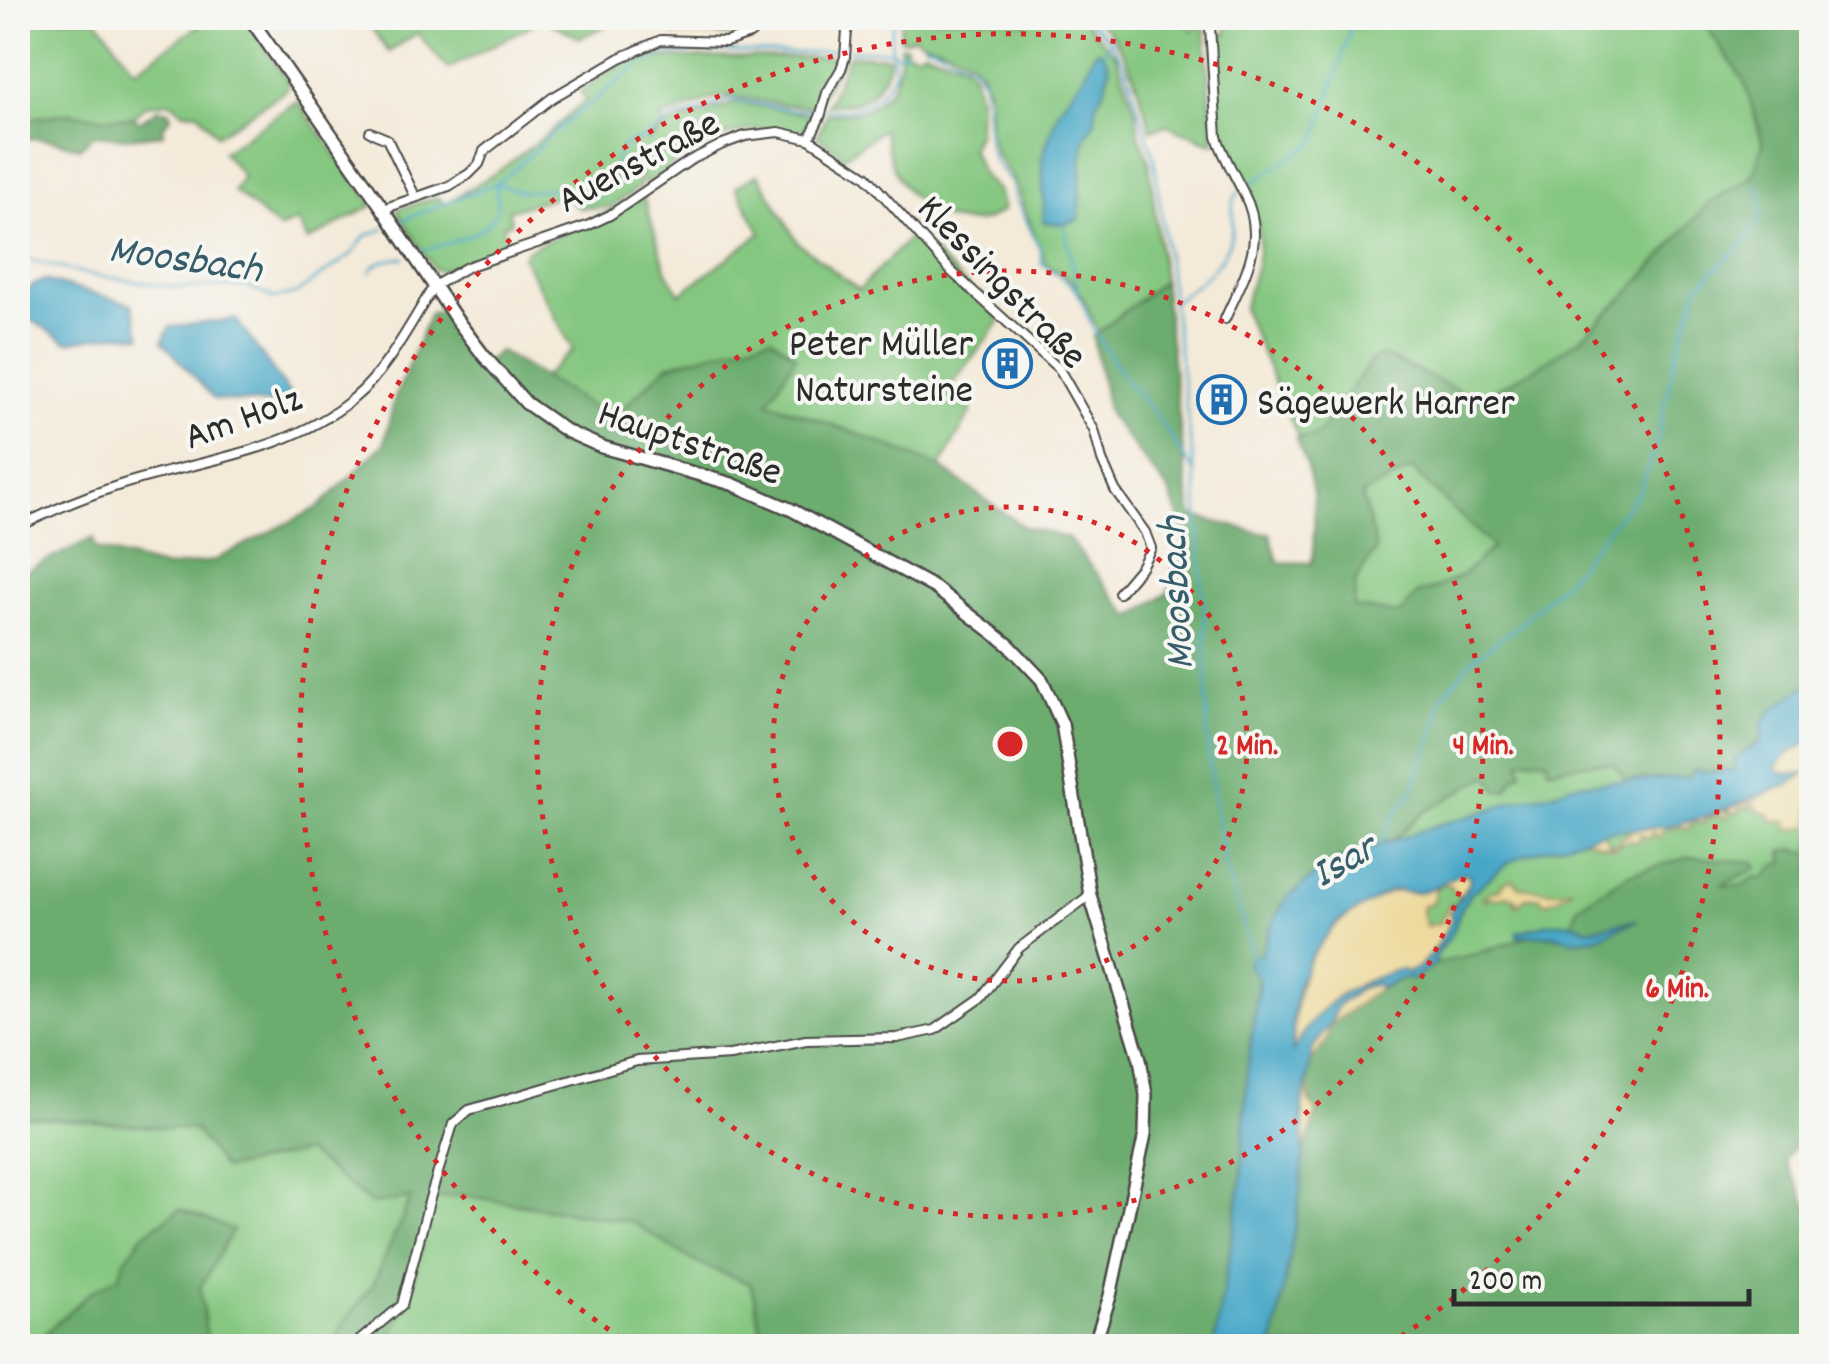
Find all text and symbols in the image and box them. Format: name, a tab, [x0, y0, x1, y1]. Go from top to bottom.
street label: Auenstraße	[549, 98, 732, 231]
street label: Klessingstraße	[901, 184, 1098, 385]
water label: Moosbach	[105, 223, 267, 304]
place label: Peter Müller Natursteine	[789, 319, 973, 422]
building icon: Peter Müller Natursteine	[982, 338, 1034, 390]
street label: Am Holz	[177, 374, 311, 469]
building icon: Sägewerk Harrer	[1196, 374, 1248, 426]
place label: Sägewerk Harrer	[1257, 378, 1515, 435]
street label: Hauptstraße	[589, 388, 789, 504]
water label: Moosbach	[1146, 513, 1214, 671]
centre of rings	[992, 726, 1028, 762]
text: 2 Min.	[1216, 727, 1278, 770]
text: 4 Min.	[1452, 727, 1514, 770]
water label: Isar	[1302, 819, 1393, 907]
text: 6 Min.	[1645, 970, 1709, 1013]
scale bar	[1454, 1244, 1749, 1306]
text: 200 m	[1469, 1262, 1542, 1305]

